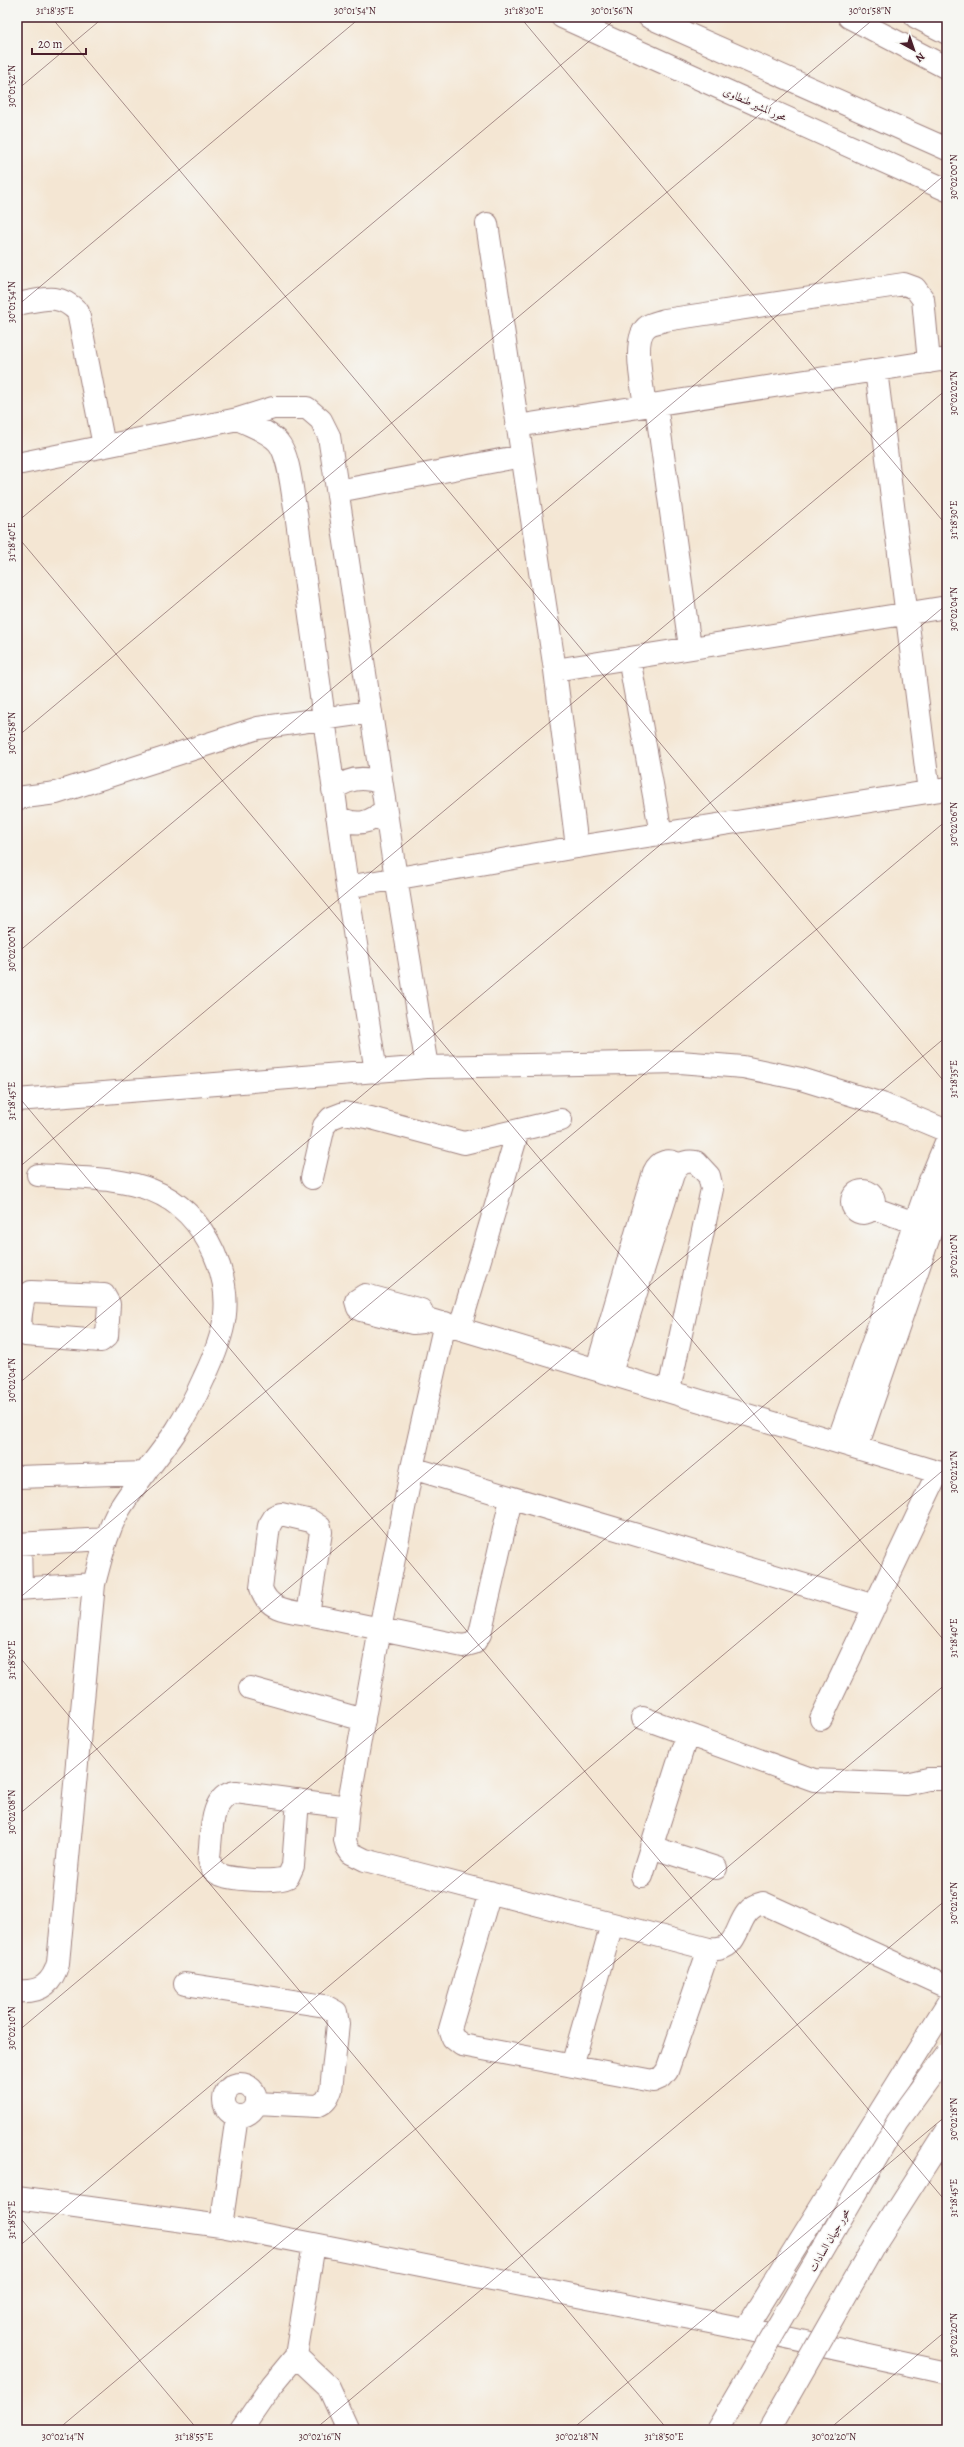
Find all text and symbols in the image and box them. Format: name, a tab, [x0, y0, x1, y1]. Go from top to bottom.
text: 31°18'35"E	[36, 4, 74, 17]
text: 30°01'54"N	[334, 4, 376, 17]
text: 31°18'30"E	[504, 4, 544, 17]
text: 30°01'56"N	[591, 4, 633, 17]
text: 30°01'58"N	[849, 4, 891, 17]
scale bar	[32, 30, 86, 56]
north arrow	[894, 30, 934, 70]
text: 20 m	[38, 36, 62, 52]
text: N	[912, 49, 928, 66]
text: 30°01'52"N	[5, 65, 18, 107]
street label: محور المشير طنطاوى	[721, 84, 789, 125]
text: 30°02'00"N	[947, 154, 960, 200]
text: 30°01'54"N	[5, 281, 18, 323]
text: 30°02'02"N	[947, 371, 960, 415]
text: 31°18'30"E	[947, 500, 960, 540]
text: 31°18'40"E	[5, 522, 18, 562]
text: 30°02'04"N	[947, 587, 960, 631]
text: 30°01'58"N	[5, 712, 18, 754]
text: 30°02'06"N	[947, 802, 960, 846]
text: 30°02'00"N	[5, 926, 18, 972]
text: 31°18'35"E	[947, 1060, 960, 1098]
text: 31°18'45"E	[5, 1082, 18, 1120]
text: 30°02'10"N	[947, 1234, 960, 1278]
text: 30°02'04"N	[5, 1358, 18, 1402]
text: 30°02'12"N	[947, 1451, 960, 1493]
text: 31°18'40"E	[947, 1618, 960, 1658]
text: 31°18'50"E	[5, 1640, 18, 1680]
text: 30°02'08"N	[5, 1790, 18, 1834]
text: 30°02'16"N	[947, 1882, 960, 1924]
text: 30°02'10"N	[5, 2006, 18, 2050]
text: 30°02'18"N	[947, 2098, 960, 2140]
text: 31°18'45"E	[947, 2179, 960, 2217]
text: 31°18'55"E	[5, 2201, 18, 2239]
street label: محور جيهان السادات	[805, 2206, 854, 2275]
text: 30°02'20"N	[947, 2313, 960, 2357]
text: 30°02'14"N	[42, 2430, 84, 2443]
text: 31°18'55"E	[175, 2430, 213, 2443]
text: 30°02'16"N	[299, 2430, 341, 2443]
text: 30°02'18"N	[556, 2430, 598, 2443]
text: 31°18'50"E	[644, 2430, 684, 2443]
text: 30°02'20"N	[812, 2430, 856, 2443]

